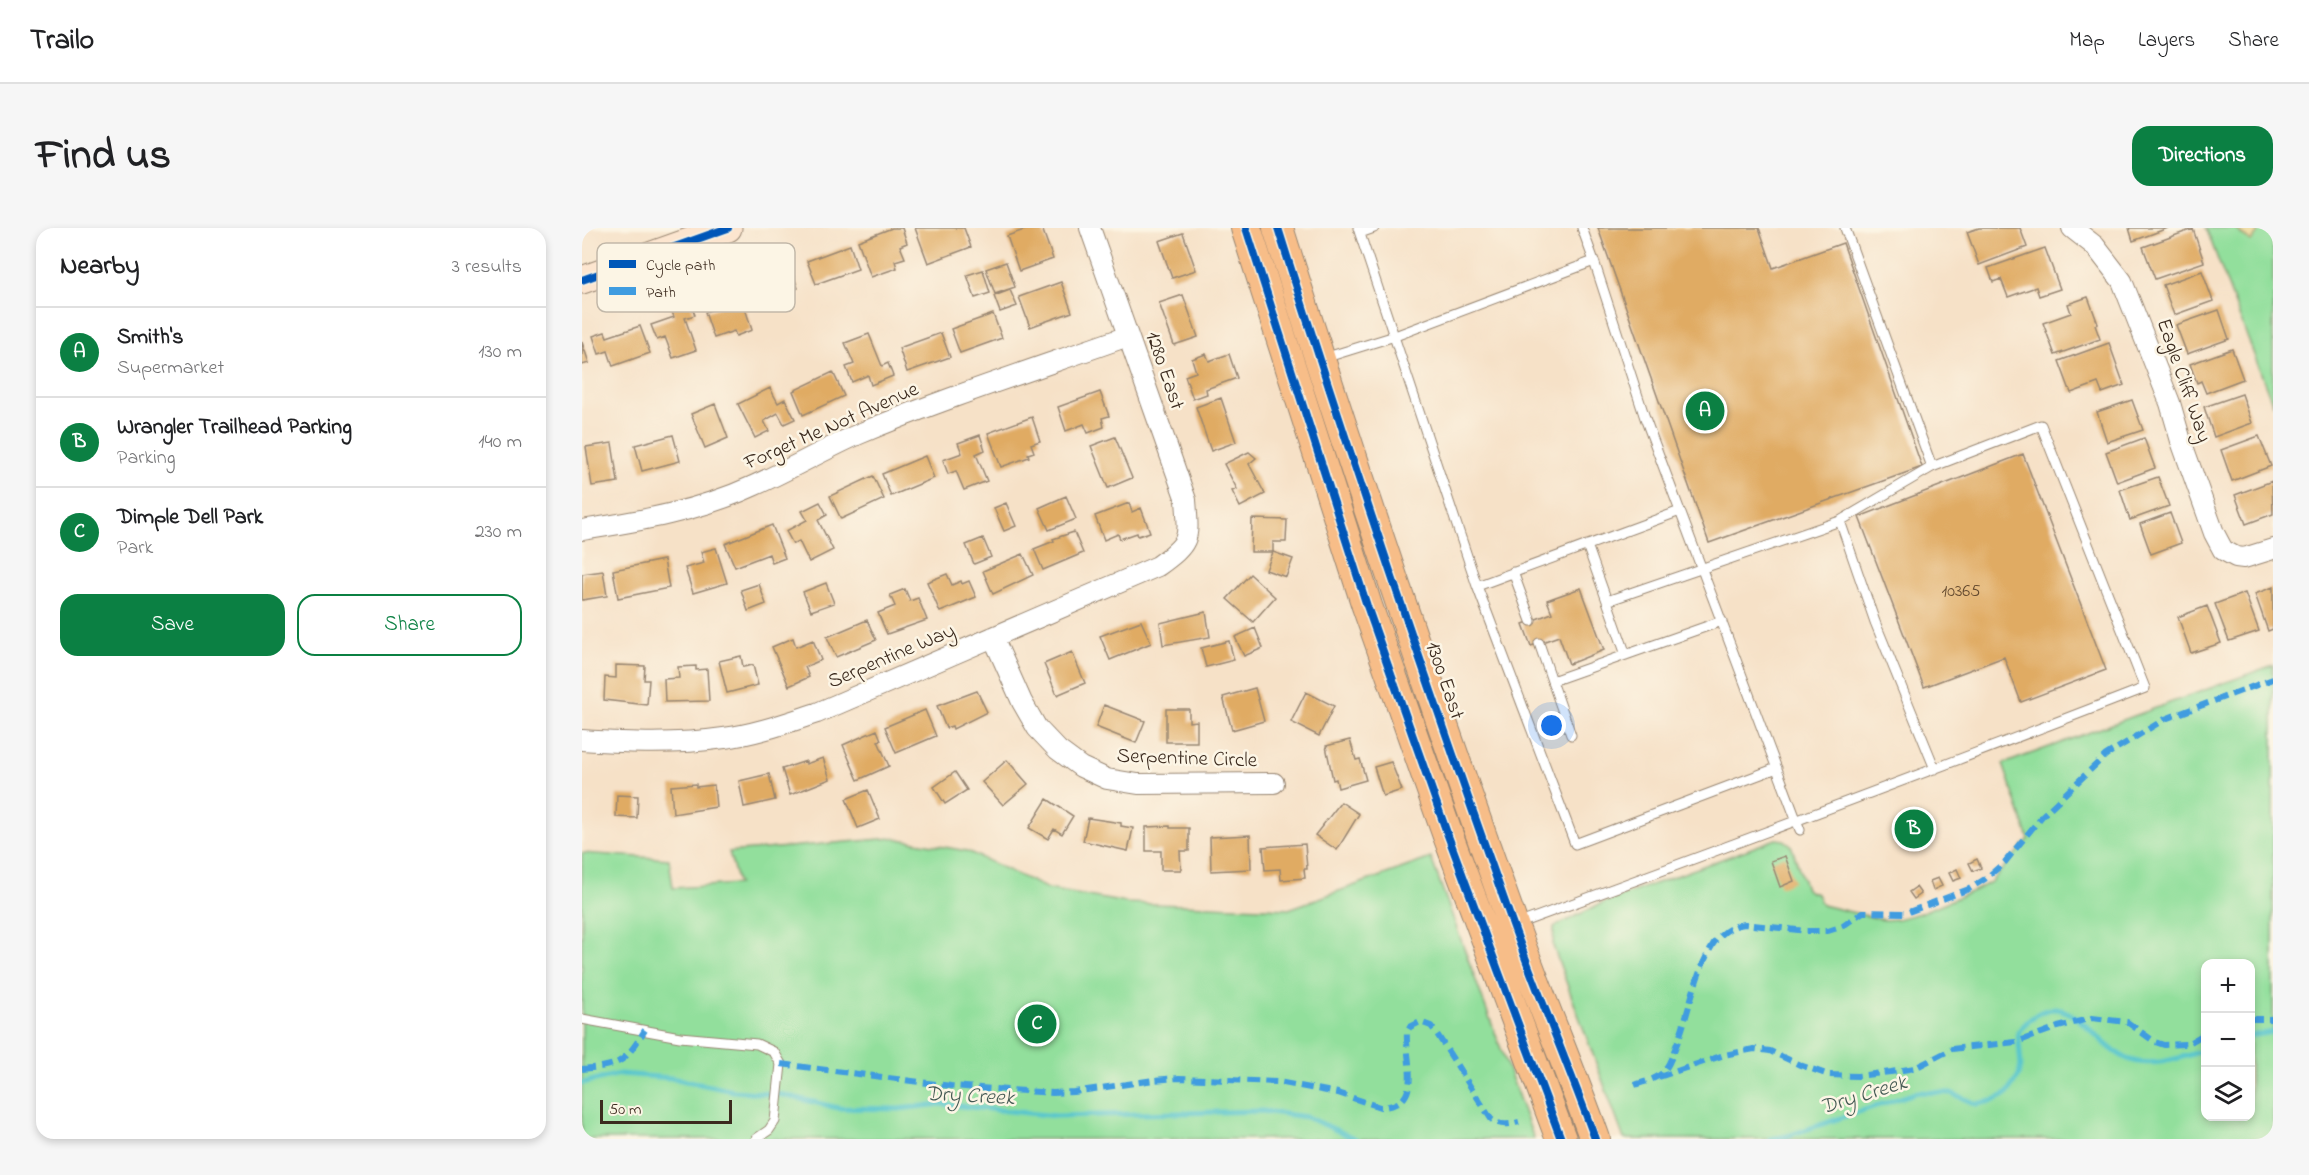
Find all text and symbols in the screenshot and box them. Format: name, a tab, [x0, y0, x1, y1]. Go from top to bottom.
text: Trailo	[30, 21, 94, 62]
text: Map	[2069, 26, 2105, 56]
text: Layers	[2138, 26, 2195, 56]
text: Share	[2228, 26, 2279, 56]
text: Find us	[36, 126, 171, 187]
button: Directions	[2132, 126, 2273, 186]
legend	[597, 243, 795, 312]
text: Nearby	[60, 248, 139, 286]
text: 3 results	[452, 253, 522, 282]
text: Cycle path	[646, 254, 715, 278]
text: Path	[646, 281, 676, 305]
street label: Eagle Cliff Way	[2146, 315, 2218, 447]
text: Smith's	[117, 322, 183, 354]
street label: 1280 East	[1137, 327, 1191, 414]
text: A	[73, 338, 86, 367]
text: 130 m	[478, 338, 522, 367]
text: Supermarket	[117, 354, 224, 383]
street label: Forget Me Not Avenue	[739, 375, 925, 481]
pin: A	[1686, 388, 1724, 434]
text: Wrangler Trailhead Parking	[117, 412, 352, 444]
text: B	[73, 428, 86, 457]
text: 140 m	[478, 428, 522, 457]
text: Parking	[117, 444, 176, 473]
text: Dimple Dell Park	[117, 502, 263, 534]
text: C	[74, 518, 85, 547]
text: 230 m	[475, 518, 522, 547]
text: Park	[117, 534, 153, 563]
house number: 10365	[1941, 579, 1981, 605]
button: Save	[60, 594, 285, 656]
button: Share	[297, 594, 522, 656]
street label: Serpentine Way	[823, 617, 961, 699]
street label: 1300 East	[1417, 638, 1471, 724]
your location	[1537, 711, 1566, 740]
street label: Serpentine Circle	[1116, 742, 1258, 776]
pin: B	[1894, 806, 1934, 852]
map controls	[2201, 959, 2255, 1121]
button: +	[2201, 959, 2255, 1013]
pin: C	[1018, 1002, 1056, 1046]
button: −	[2201, 1013, 2255, 1067]
water label: Dry Creek	[1817, 1067, 1912, 1124]
button: layers	[2201, 1067, 2255, 1121]
water label: Dry Creek	[925, 1079, 1016, 1115]
scale bar	[600, 1097, 732, 1124]
text: 50 m	[609, 1098, 641, 1122]

